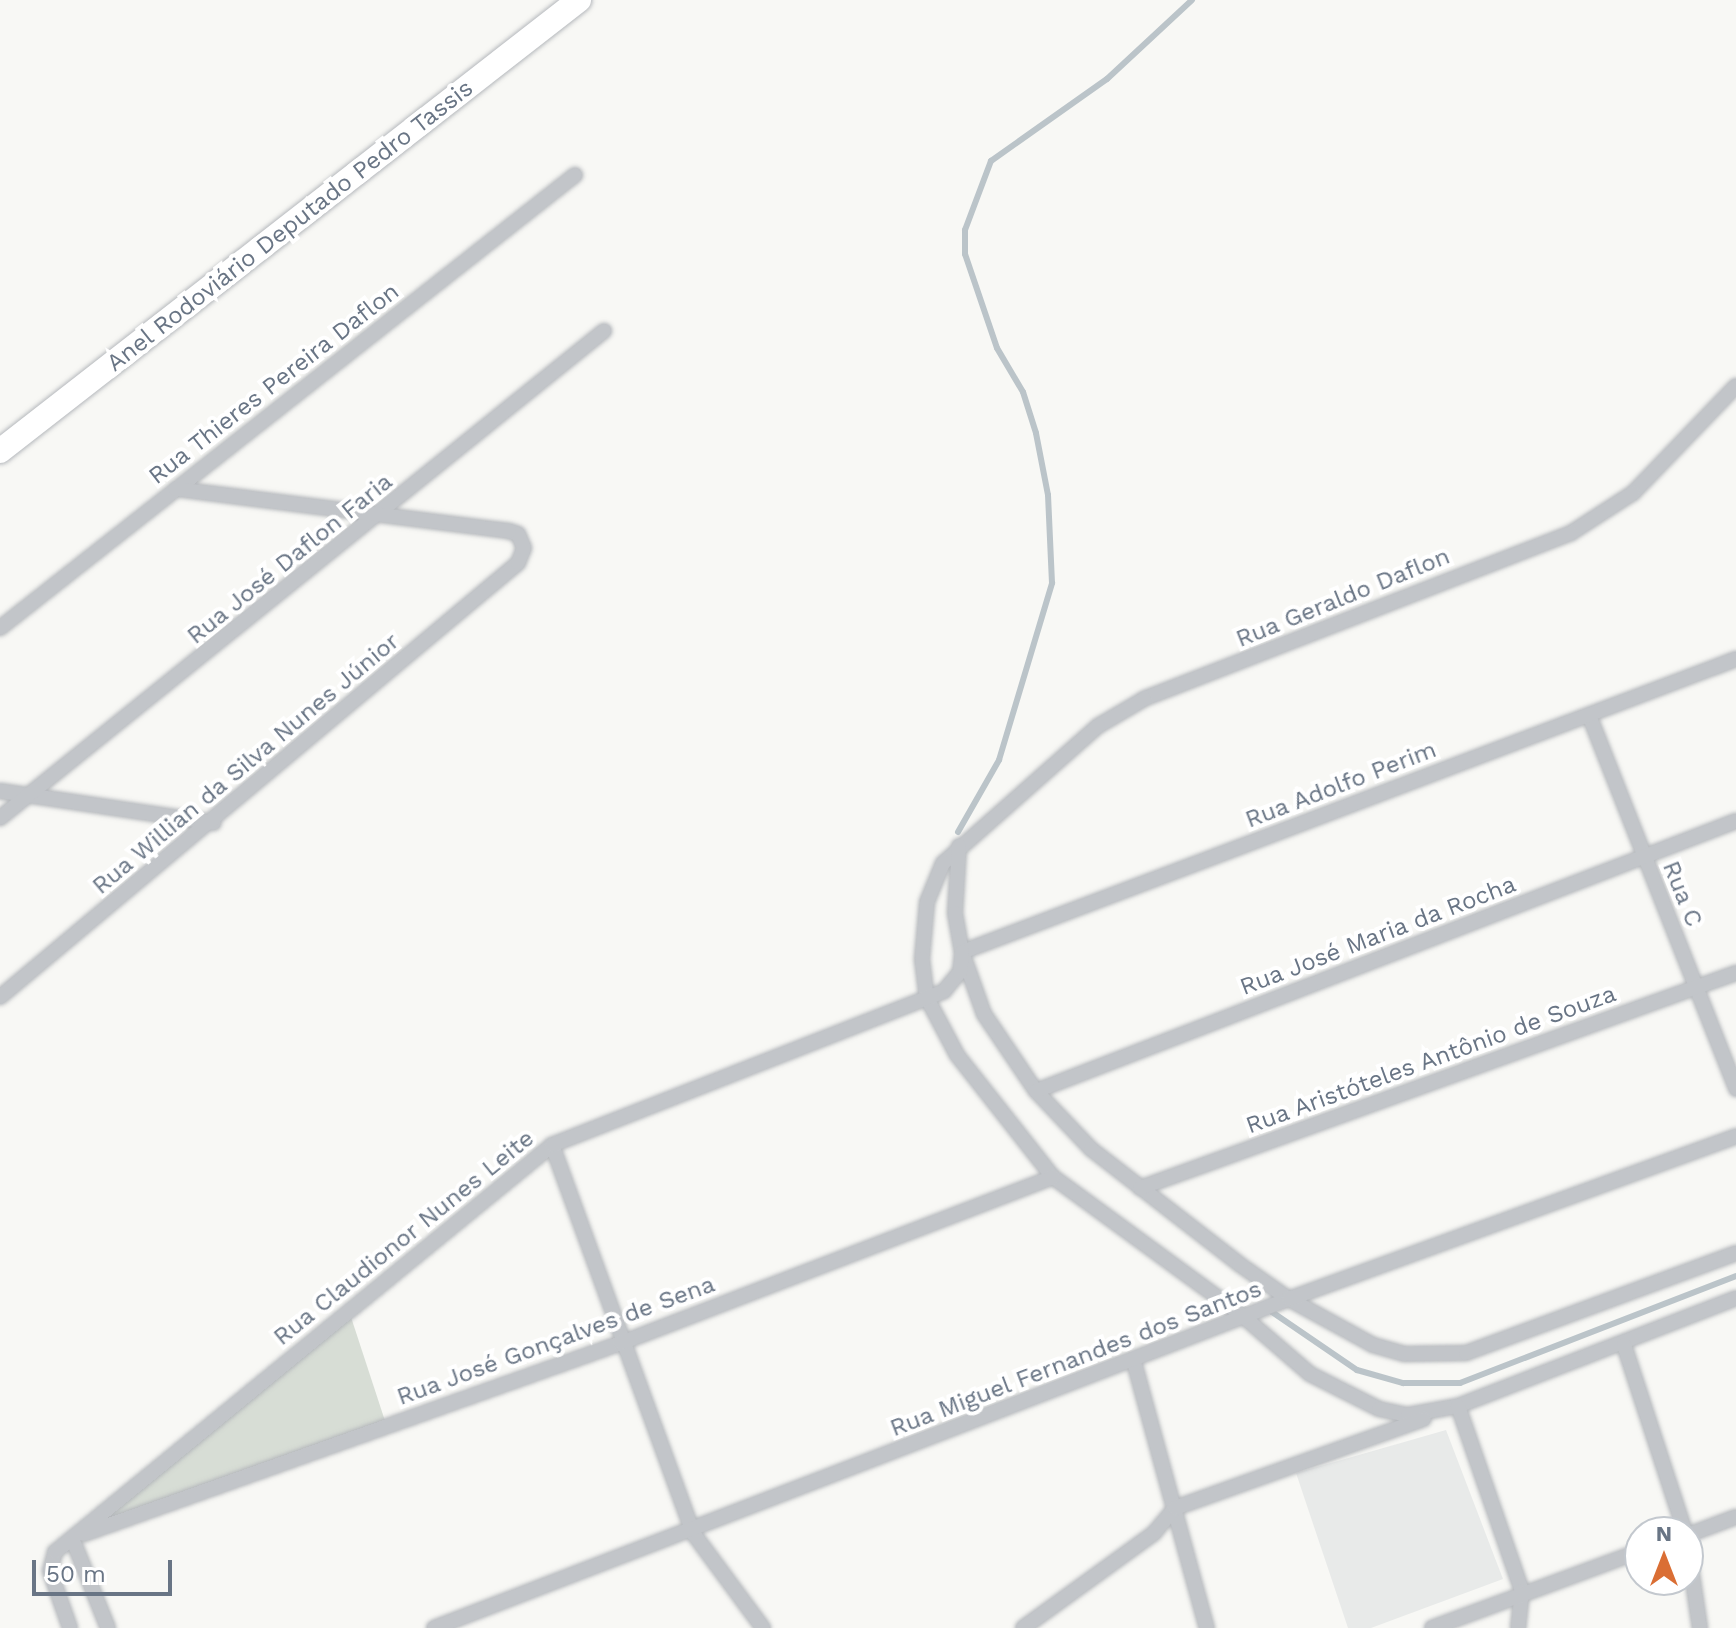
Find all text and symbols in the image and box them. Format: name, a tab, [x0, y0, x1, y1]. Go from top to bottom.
street label: Anel Rodoviário Deputado Pedro Tassis	[101, 74, 479, 378]
street label: Rua Thieres Pereira Daflon	[142, 277, 406, 491]
street label: Rua José Daflon Faria	[181, 467, 399, 651]
street label: Rua Geraldo Daflon	[1232, 542, 1454, 654]
street label: Rua Willian da Silva Nunes Júnior	[86, 626, 406, 902]
street label: Rua Adolfo Perim	[1241, 735, 1441, 835]
street label: Rua C	[1656, 857, 1708, 931]
street label: Rua José Maria da Rocha	[1235, 870, 1521, 1002]
street label: Rua Aristóteles Antônio de Souza	[1241, 979, 1621, 1141]
street label: Rua Claudionor Nunes Leite	[268, 1124, 540, 1352]
street label: Rua José Gonçalves de Sena	[393, 1270, 719, 1412]
street label: Rua Miguel Fernandes dos Santos	[886, 1274, 1266, 1444]
north arrow	[1624, 1516, 1704, 1596]
text: N	[1656, 1521, 1672, 1546]
scale bar	[36, 1544, 176, 1594]
text: 50 m	[46, 1560, 106, 1588]

